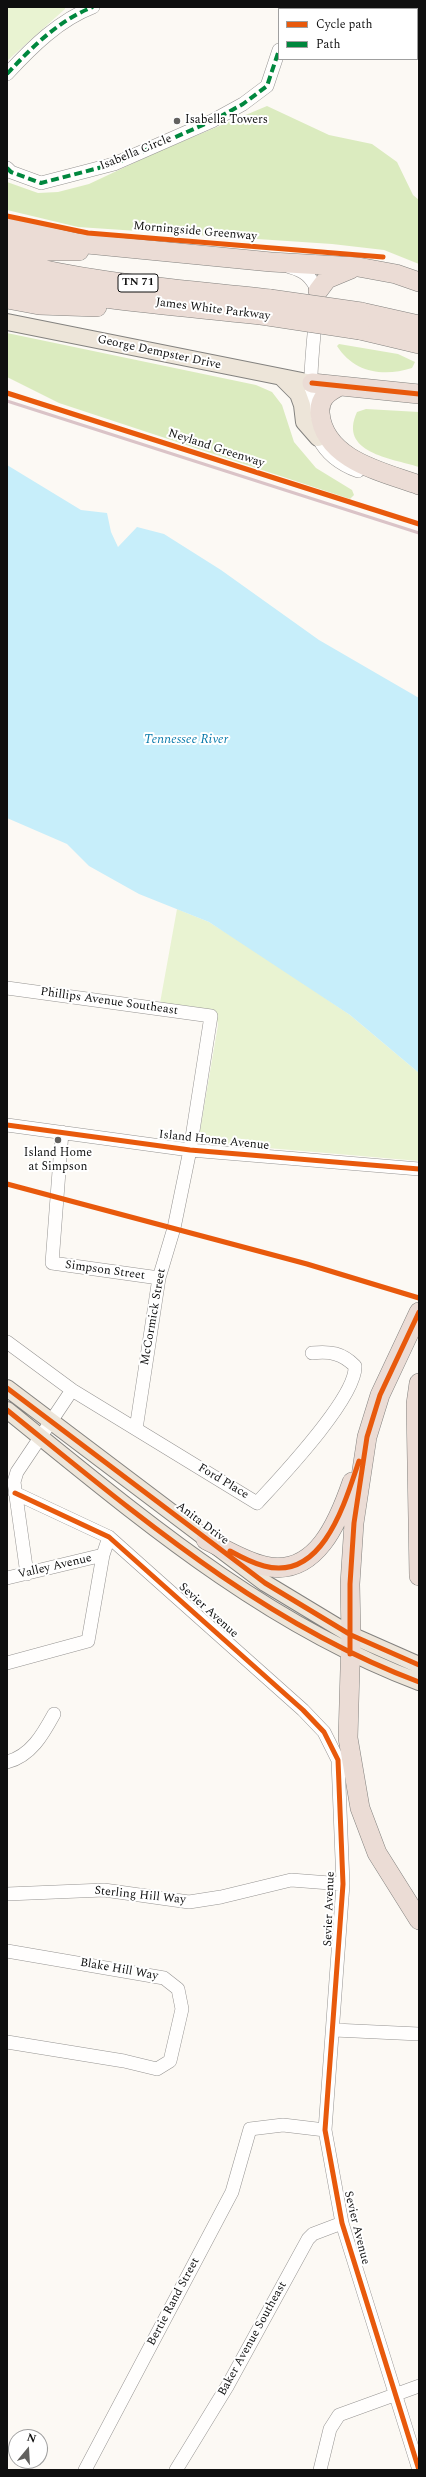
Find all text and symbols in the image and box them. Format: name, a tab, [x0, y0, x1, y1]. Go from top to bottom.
legend	[278, 8, 418, 60]
text: Cycle path	[316, 15, 373, 34]
text: Path	[316, 35, 341, 54]
place label: Isabella Towers	[185, 114, 268, 128]
marker: Isabella Towers	[172, 116, 182, 126]
street label: Isabella Circle	[98, 132, 174, 174]
street label: Morningside Greenway	[132, 219, 258, 245]
road number: TN 71	[118, 274, 158, 292]
street label: James White Parkway	[155, 296, 271, 324]
street label: George Dempster Drive	[96, 333, 222, 373]
street label: Neyland Greenway	[166, 427, 266, 471]
water label: Tennessee River	[144, 732, 228, 748]
street label: Phillips Avenue Southeast	[39, 985, 179, 1019]
street label: Island Home Avenue	[158, 1128, 270, 1154]
marker: Island Home at Simpson	[53, 1135, 63, 1145]
place label: Island Home at Simpson	[24, 1147, 92, 1175]
street label: Simpson Street	[64, 1258, 146, 1284]
street label: McCormick Street	[138, 1267, 170, 1367]
street label: Ford Place	[195, 1461, 251, 1503]
street label: Anita Drive	[173, 1500, 231, 1548]
street label: Valley Avenue	[17, 1552, 93, 1582]
street label: Sevier Avenue	[175, 1581, 241, 1641]
street label: Sevier Avenue	[321, 1871, 339, 1947]
street label: Sterling Hill Way	[94, 1884, 186, 1908]
street label: Blake Hill Way	[79, 1956, 159, 1984]
street label: Sevier Avenue	[340, 2190, 372, 2266]
street label: Bertie Rand Street	[145, 2256, 203, 2348]
street label: Baker Avenue Southeast	[216, 2279, 290, 2399]
north arrow	[8, 2429, 48, 2469]
text: N	[25, 2429, 38, 2448]

